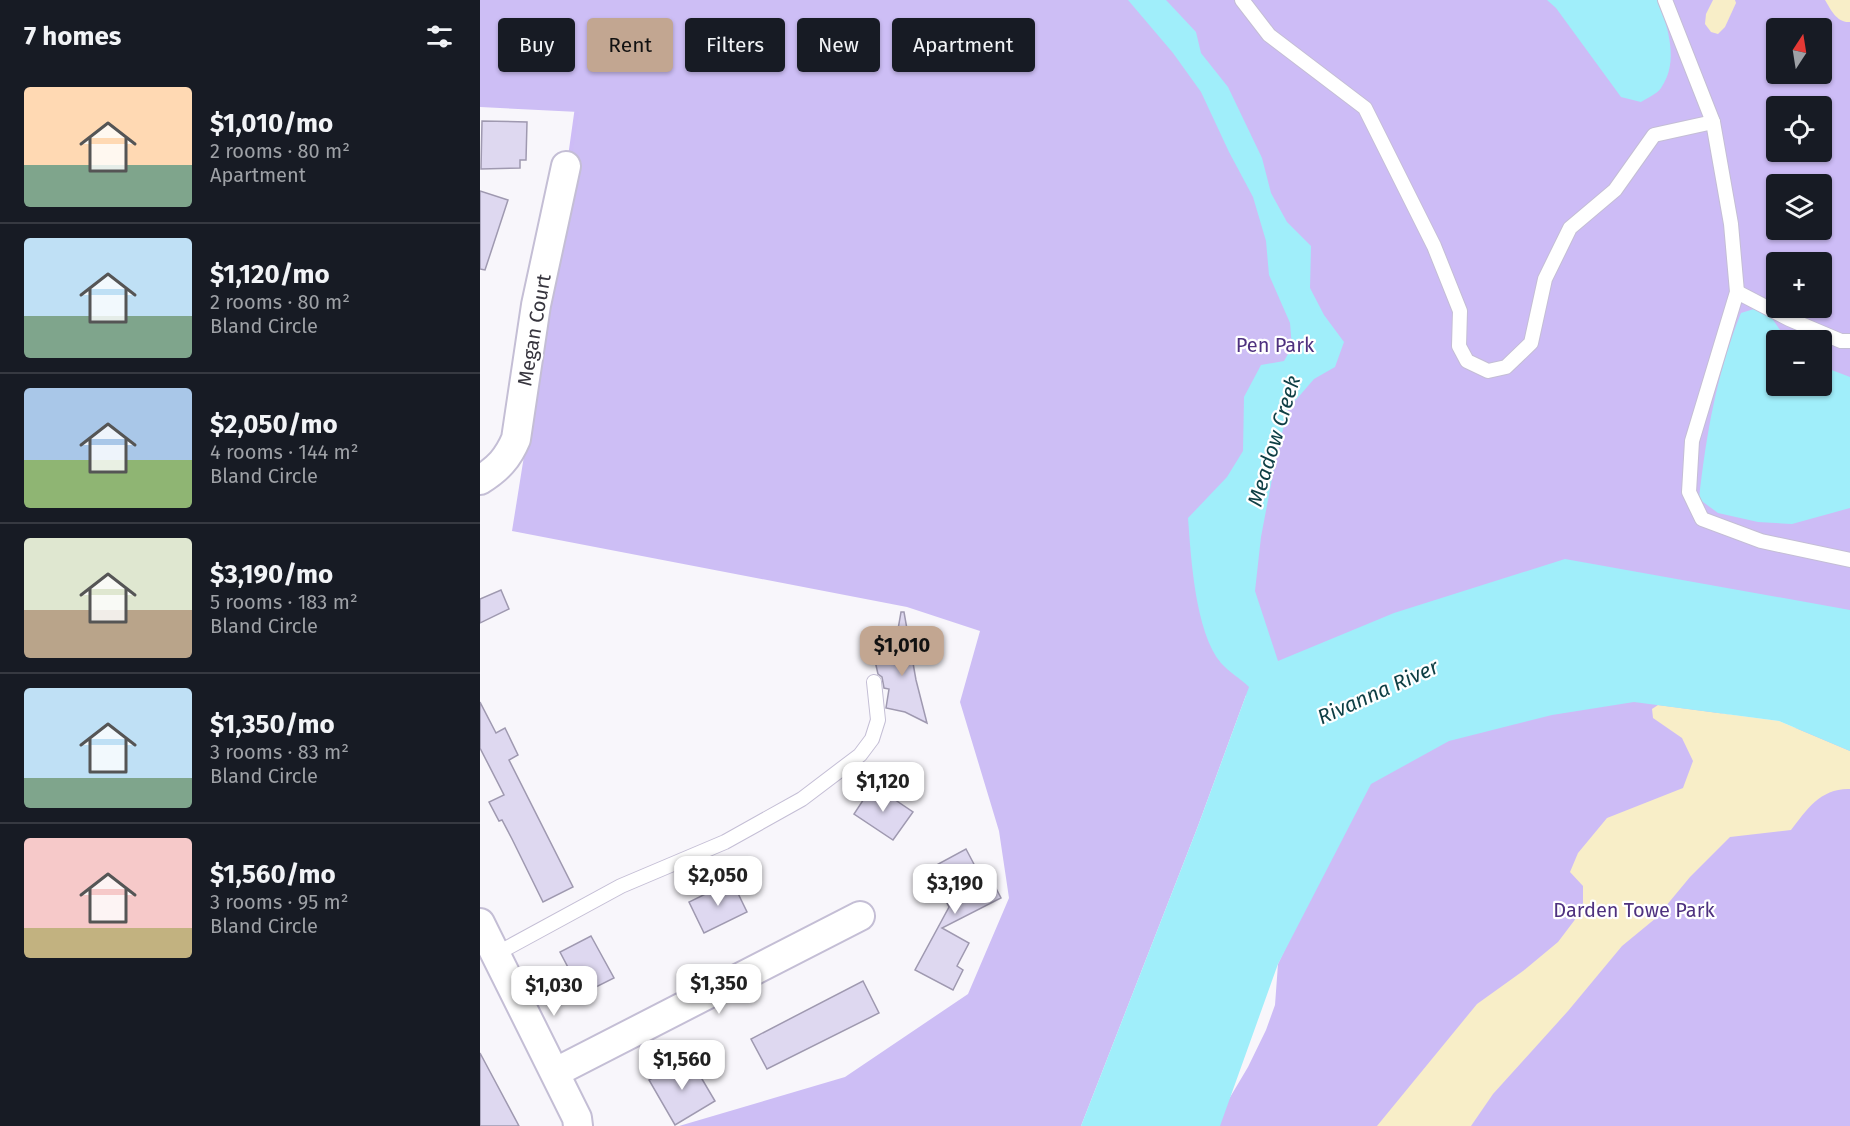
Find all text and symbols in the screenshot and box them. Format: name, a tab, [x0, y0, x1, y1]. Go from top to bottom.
chip: Buy	[498, 18, 575, 72]
chip: Rent	[587, 18, 673, 72]
chip: Filters	[685, 18, 785, 72]
chip: New	[797, 18, 880, 72]
chip: Apartment	[892, 18, 1035, 72]
north arrow	[1766, 18, 1832, 84]
map controls	[1766, 18, 1832, 396]
icon: filters	[423, 20, 456, 53]
text: 7 homes	[24, 21, 121, 52]
button: locate	[1766, 96, 1832, 162]
text: $1,010/mo	[210, 108, 333, 139]
icon: home	[72, 111, 144, 183]
text: 2 rooms · 80 m²	[210, 139, 350, 163]
text: Apartment	[210, 163, 306, 187]
button: layers	[1766, 174, 1832, 240]
button: +	[1766, 252, 1832, 318]
text: $1,120/mo	[210, 259, 330, 290]
icon: home	[72, 262, 144, 334]
street label: Megan Court	[512, 271, 556, 388]
text: 2 rooms · 80 m²	[210, 290, 350, 314]
text: Bland Circle	[210, 314, 318, 338]
button: −	[1766, 330, 1832, 396]
park label: Pen Park	[1236, 333, 1315, 357]
water label: Meadow Creek	[1242, 372, 1306, 510]
text: $2,050/mo	[210, 409, 338, 440]
icon: home	[72, 412, 144, 484]
text: 4 rooms · 144 m²	[210, 440, 359, 464]
text: Bland Circle	[210, 464, 318, 488]
text: $3,190/mo	[210, 559, 333, 590]
icon: home	[72, 562, 144, 634]
text: 5 rooms · 183 m²	[210, 590, 358, 614]
text: Bland Circle	[210, 614, 318, 638]
pin: $1,010	[853, 626, 951, 677]
text: $1,010	[874, 633, 930, 657]
water label: Rivanna River	[1313, 653, 1443, 730]
text: $1,350/mo	[210, 709, 335, 740]
icon: home	[72, 712, 144, 784]
text: 3 rooms · 83 m²	[210, 740, 349, 764]
pin: $1,120	[834, 762, 932, 813]
text: Bland Circle	[210, 764, 318, 788]
text: $1,120	[856, 769, 910, 793]
pin: $2,050	[669, 856, 767, 907]
text: $1,560/mo	[210, 859, 336, 890]
icon: home	[72, 862, 144, 934]
text: $2,050	[688, 863, 748, 887]
pin: $3,190	[906, 864, 1004, 915]
text: $3,190	[927, 871, 983, 895]
text: 3 rooms · 95 m²	[210, 890, 349, 914]
park label: Darden Towe Park	[1553, 898, 1715, 922]
text: Bland Circle	[210, 914, 318, 938]
pin: $1,350	[670, 964, 768, 1015]
pin: $1,030	[505, 966, 603, 1017]
text: $1,350	[690, 971, 748, 995]
text: $1,030	[525, 973, 583, 997]
pin: $1,560	[633, 1040, 731, 1091]
text: $1,560	[653, 1047, 711, 1071]

